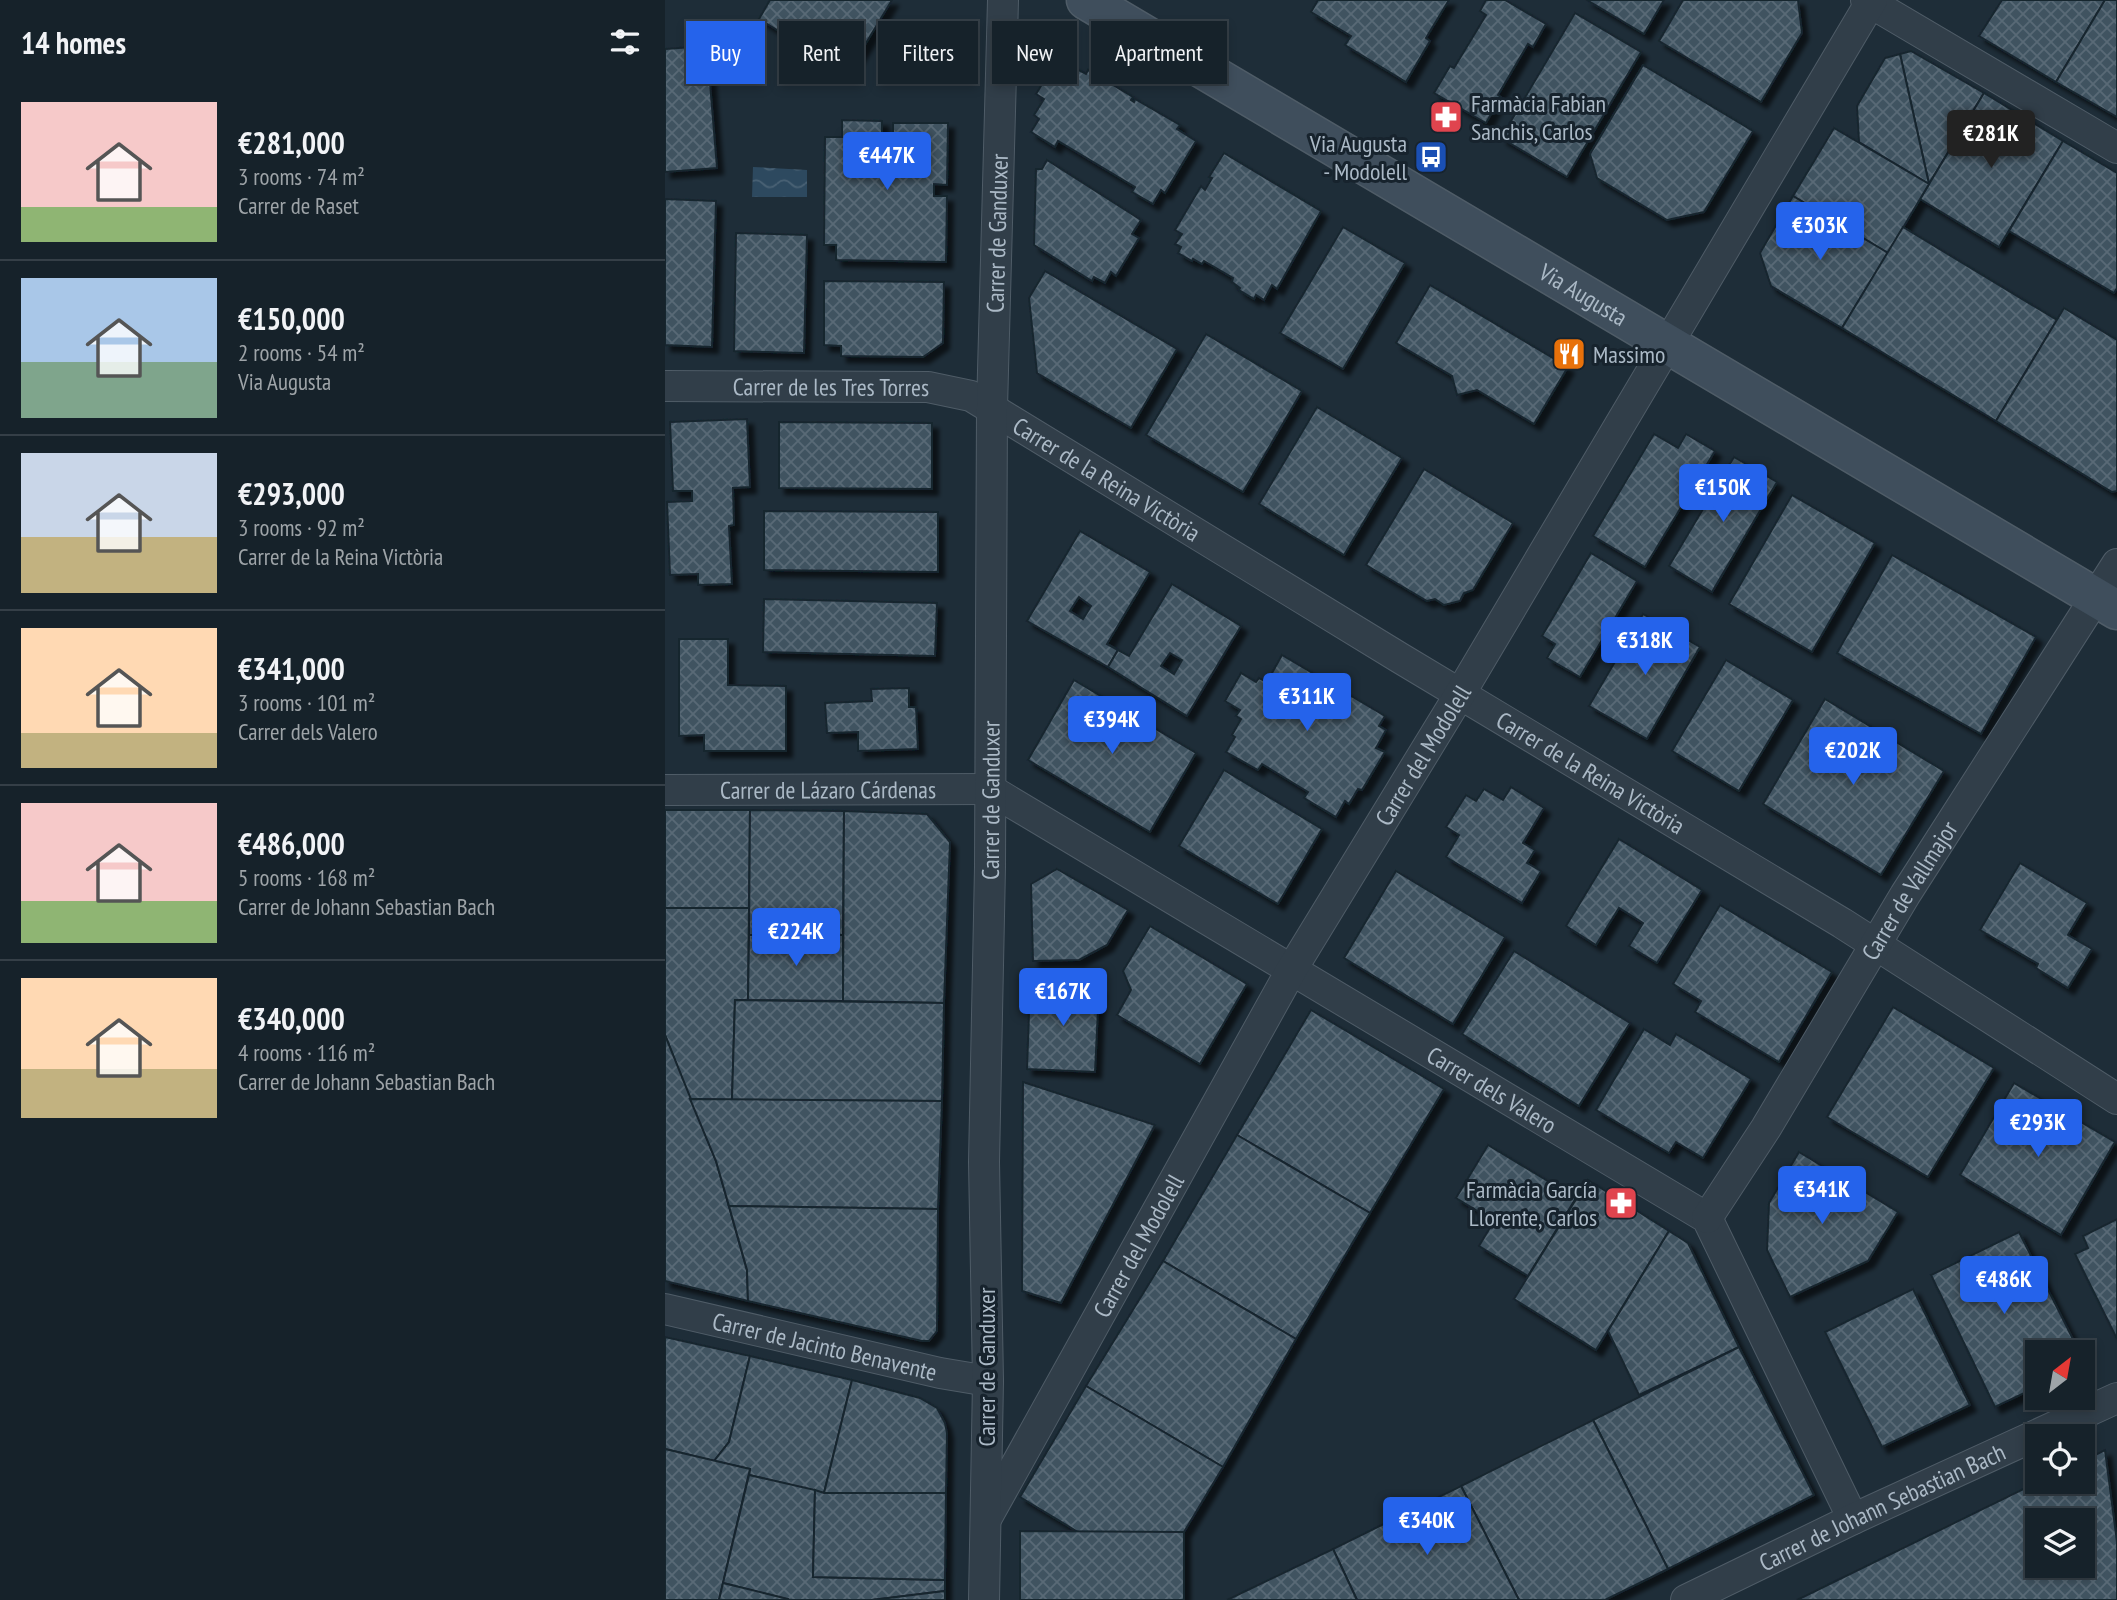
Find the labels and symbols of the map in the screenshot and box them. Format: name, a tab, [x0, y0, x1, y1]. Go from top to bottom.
place label: Farmàcia Fabian Sanchis, Carlos	[1471, 88, 1606, 147]
pharmacy icon: Farmàcia Fabian Sanchis, Carlos	[1427, 98, 1465, 136]
pin: €281K	[1942, 110, 2040, 170]
place label: Via Augusta - Modolell	[1309, 128, 1407, 187]
pin: €447K	[838, 132, 936, 192]
bus stop icon: Via Augusta - Modolell	[1412, 138, 1450, 176]
street label: Carrer de Ganduxer	[979, 153, 1014, 313]
pin: €303K	[1771, 202, 1869, 262]
street label: Via Augusta	[1533, 256, 1633, 332]
restaurant icon: Massimo	[1550, 335, 1588, 373]
place label: Massimo	[1593, 339, 1665, 370]
street label: Carrer de les Tres Torres	[733, 371, 929, 403]
street label: Carrer de la Reina Victòria	[1007, 410, 1206, 548]
pin: €150K	[1674, 464, 1772, 524]
pin: €318K	[1596, 618, 1694, 677]
pin: €311K	[1258, 674, 1356, 733]
street label: Carrer del Modolell	[1368, 679, 1478, 831]
pin: €394K	[1063, 696, 1161, 756]
street label: Carrer de la Reina Victòria	[1491, 704, 1691, 841]
street label: Carrer de Ganduxer	[974, 720, 1006, 880]
pin: €202K	[1804, 728, 1902, 787]
street label: Carrer de Lázaro Cárdenas	[720, 774, 936, 805]
street label: Carrer de Vallmajor	[1854, 815, 1964, 966]
pin: €224K	[747, 908, 845, 968]
pin: €167K	[1014, 968, 1112, 1028]
street label: Carrer dels Valero	[1422, 1039, 1563, 1140]
pin: €293K	[1989, 1100, 2087, 1159]
pin: €341K	[1773, 1166, 1871, 1226]
street label: Carrer del Modolell	[1086, 1168, 1191, 1323]
place label: Farmàcia García Llorente, Carlos	[1466, 1174, 1597, 1233]
pharmacy icon: Farmàcia García Llorente, Carlos	[1602, 1184, 1640, 1222]
pin: €486K	[1955, 1256, 2053, 1316]
street label: Carrer de Ganduxer	[971, 1287, 1002, 1447]
street label: Carrer de Jacinto Benavente	[709, 1305, 940, 1387]
north arrow	[2025, 1340, 2095, 1410]
street label: Carrer de Johann Sebastian Bach	[1754, 1436, 2010, 1578]
pin: €340K	[1378, 1498, 1476, 1557]

